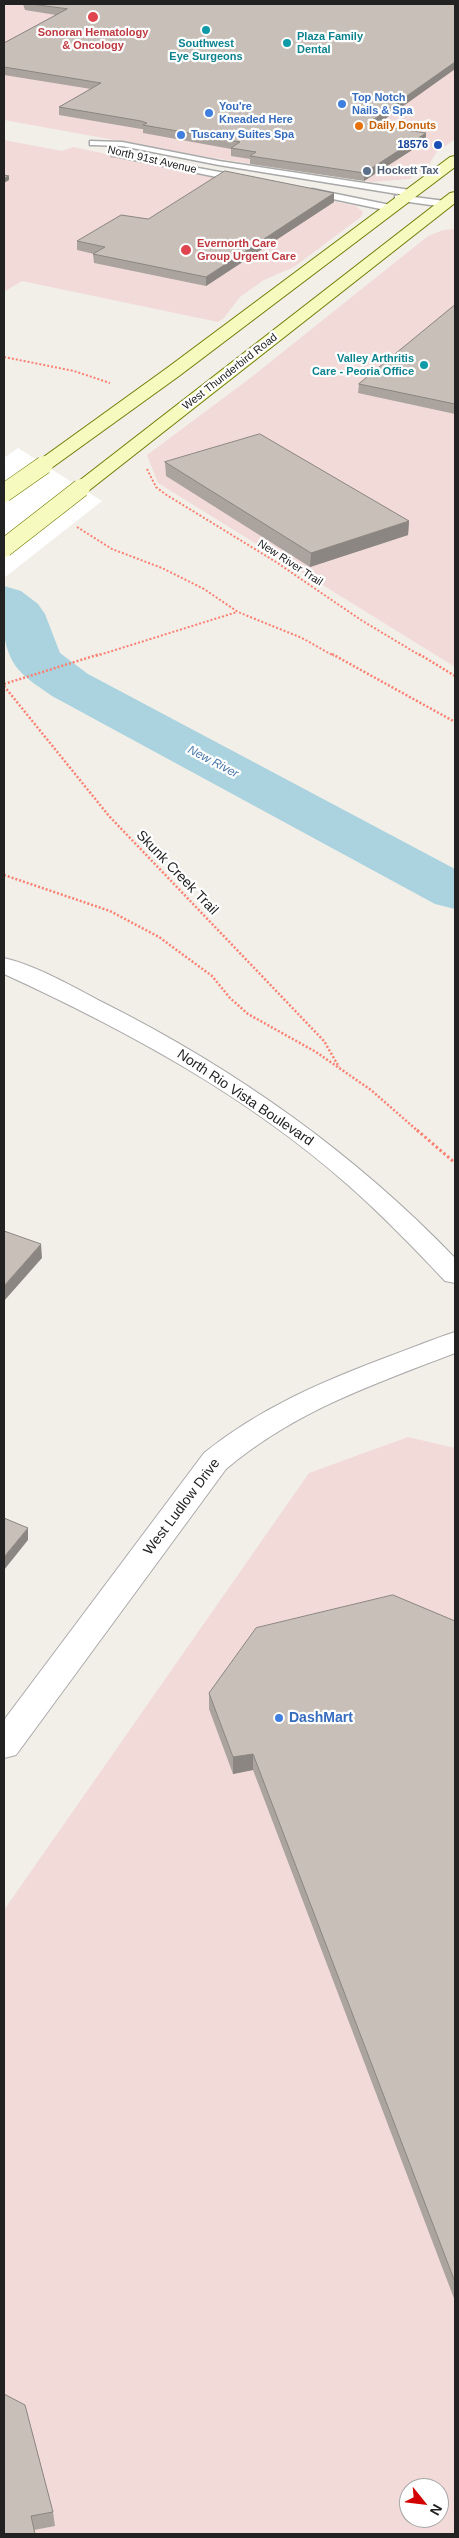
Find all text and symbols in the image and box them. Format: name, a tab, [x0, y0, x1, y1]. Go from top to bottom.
marker: Sonoran Hematology & Oncology	[86, 10, 100, 24]
marker: Southwest Eye Surgeons	[200, 24, 212, 36]
place label: Sonoran Hematology & Oncology	[38, 26, 148, 52]
place label: Plaza Family Dental	[297, 30, 363, 56]
place label: Southwest Eye Surgeons	[169, 37, 243, 63]
marker: Plaza Family Dental	[281, 37, 293, 49]
place label: Top Notch Nails & Spa	[352, 91, 413, 117]
marker: Top Notch Nails & Spa	[336, 98, 348, 110]
place label: You're Kneaded Here	[219, 100, 293, 126]
marker: You're Kneaded Here	[203, 107, 215, 119]
place label: Daily Donuts	[369, 119, 436, 133]
marker: Daily Donuts	[353, 120, 365, 132]
place label: Tuscany Suites Spa	[191, 128, 294, 142]
marker: Tuscany Suites Spa	[175, 129, 187, 141]
place label: 18576	[397, 138, 428, 152]
marker: 18576	[432, 139, 444, 151]
street label: North 91st Avenue	[106, 143, 198, 177]
place label: Hockett Tax	[377, 164, 439, 178]
marker: Hockett Tax	[361, 165, 373, 177]
place label: Evernorth Care Group Urgent Care	[197, 237, 296, 263]
marker: Evernorth Care Group Urgent Care	[179, 243, 193, 257]
street label: West Thunderbird Road	[180, 331, 280, 413]
place label: Valley Arthritis Care - Peoria Office	[312, 352, 414, 378]
marker: Valley Arthritis Care - Peoria Office	[418, 359, 430, 371]
street label: New River Trail	[255, 537, 325, 589]
water label: New River	[185, 743, 241, 781]
street label: Skunk Creek Trail	[132, 827, 222, 919]
street label: North Rio Vista Boulevard	[174, 1046, 316, 1150]
street label: West Ludlow Drive	[140, 1455, 224, 1559]
place label: DashMart	[289, 1710, 353, 1726]
marker: DashMart	[273, 1712, 285, 1724]
north arrow	[399, 2478, 449, 2528]
text: N	[427, 2501, 446, 2518]

